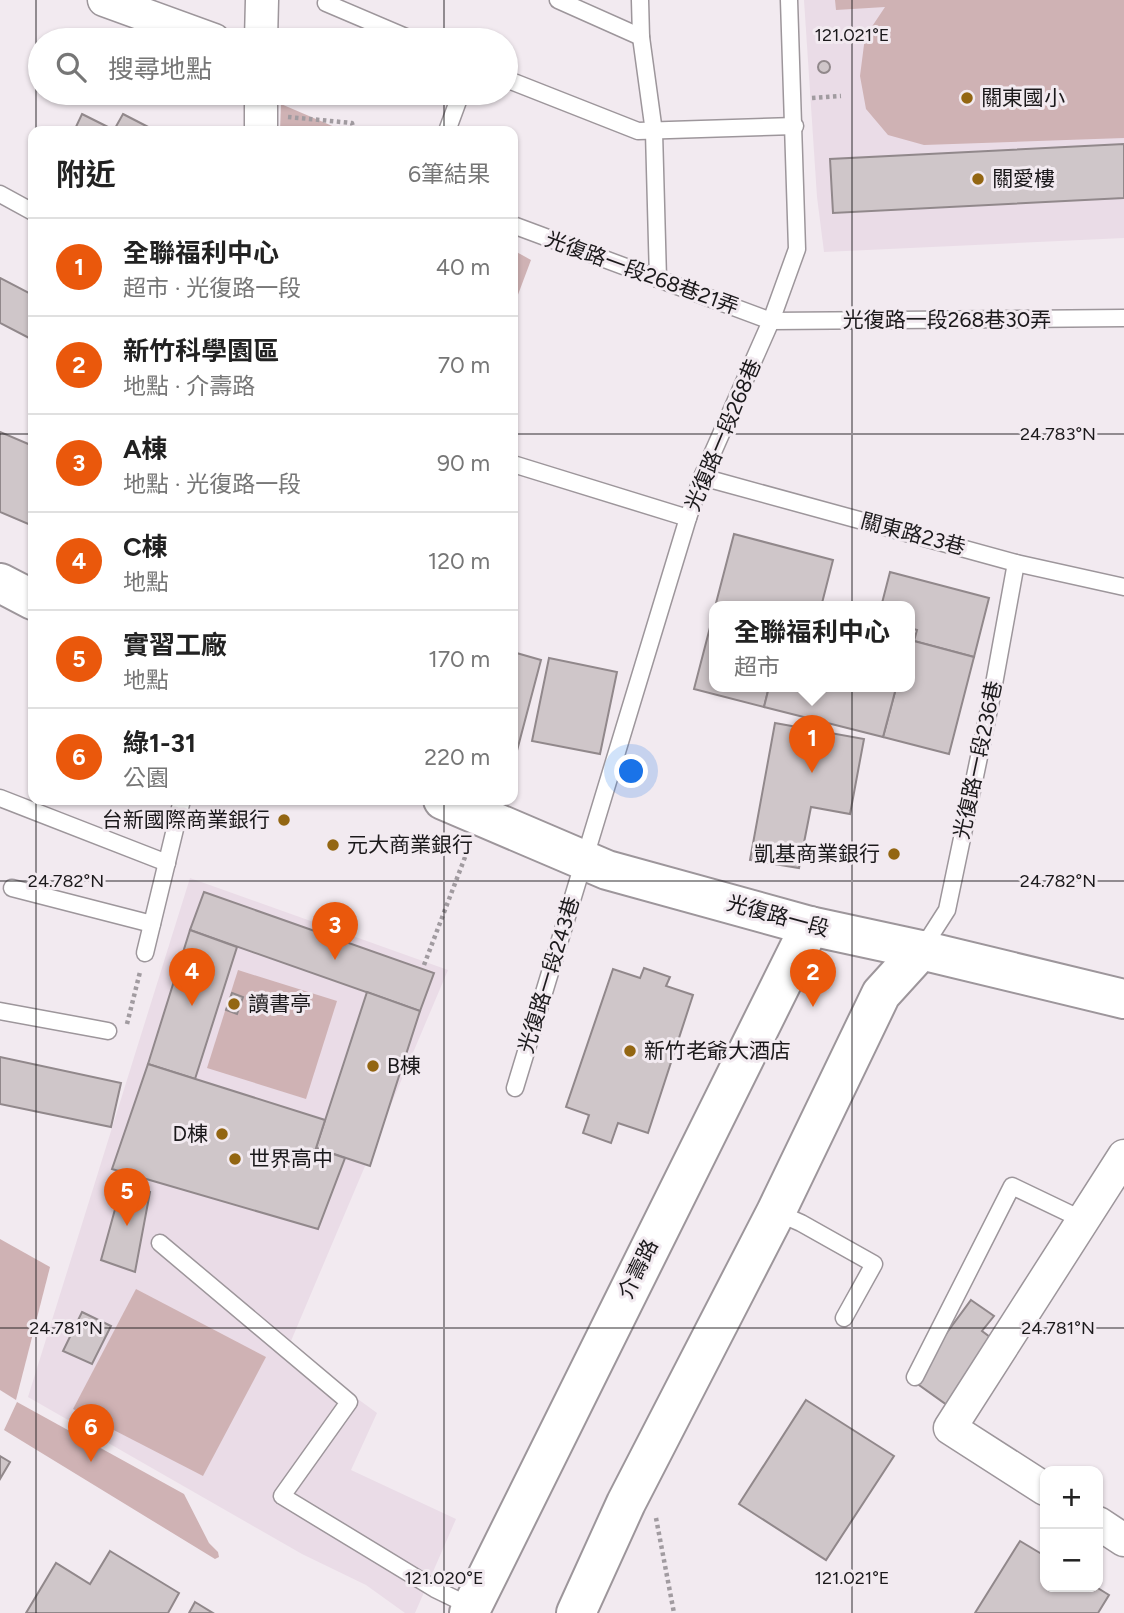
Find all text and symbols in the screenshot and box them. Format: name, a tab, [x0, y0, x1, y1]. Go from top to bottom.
text: 121.021°E	[814, 24, 890, 46]
search box	[28, 28, 518, 105]
icon: search	[52, 48, 90, 86]
text: 搜尋地點	[108, 53, 212, 85]
place label: 關東國小	[981, 85, 1065, 110]
marker: 關東國小	[959, 90, 975, 106]
text: 附近	[56, 156, 116, 193]
text: 6筆結果	[408, 160, 490, 188]
place label: 關愛樓	[992, 166, 1055, 191]
marker: 關愛樓	[970, 171, 986, 187]
street label: 光復路一段268巷21弄	[542, 226, 742, 319]
text: 全聯福利中心	[123, 237, 279, 269]
text: 1	[74, 253, 84, 281]
text: 40 m	[436, 253, 490, 281]
text: 超市 · 光復路一段	[123, 274, 301, 302]
street label: 光復路一段268巷30弄	[843, 307, 1051, 332]
text: 新竹科學園區	[123, 335, 279, 367]
text: 2	[72, 351, 86, 379]
text: 70 m	[438, 351, 490, 379]
street label: 光復路一段268巷	[679, 355, 766, 514]
text: 地點 · 介壽路	[123, 372, 255, 400]
text: 24.783°N	[1020, 423, 1096, 445]
text: A棟	[123, 433, 168, 465]
text: 3	[73, 449, 85, 477]
text: 90 m	[437, 449, 490, 477]
text: 地點 · 光復路一段	[123, 470, 301, 498]
street label: 關東路23巷	[858, 508, 968, 559]
text: C棟	[123, 531, 168, 563]
text: 4	[72, 547, 86, 575]
text: 120 m	[428, 547, 490, 575]
text: 地點	[123, 568, 169, 596]
popup	[709, 601, 915, 692]
text: 全聯福利中心	[734, 616, 890, 648]
text: 實習工廠	[123, 629, 227, 661]
text: 5	[72, 645, 86, 673]
text: 170 m	[428, 645, 490, 673]
text: 超市	[734, 653, 780, 681]
text: 地點	[123, 666, 169, 694]
street label: 光復路一段236巷	[949, 679, 1006, 841]
pin: 1	[789, 715, 835, 773]
text: 綠1-31	[123, 727, 196, 759]
text: 6	[72, 743, 86, 771]
text: 220 m	[424, 743, 490, 771]
your location	[614, 754, 648, 788]
text: 公園	[123, 764, 169, 792]
place label: 台新國際商業銀行	[102, 807, 270, 832]
marker: 台新國際商業銀行	[276, 812, 292, 828]
place label: 元大商業銀行	[347, 832, 473, 857]
marker: 元大商業銀行	[325, 837, 341, 853]
place label: 凱基商業銀行	[754, 841, 880, 866]
marker: 凱基商業銀行	[886, 846, 902, 862]
text: 24.782°N	[28, 870, 104, 892]
text: 24.782°N	[1020, 870, 1096, 892]
street label: 光復路一段	[724, 890, 832, 941]
street label: 光復路一段243巷	[513, 894, 584, 1056]
pin: 3	[312, 902, 358, 960]
pin: 4	[169, 948, 215, 1006]
pin: 2	[790, 949, 836, 1007]
place label: 讀書亭	[248, 991, 311, 1016]
marker: 讀書亭	[226, 996, 242, 1012]
place label: 新竹老爺大酒店	[644, 1038, 791, 1063]
marker: 新竹老爺大酒店	[622, 1043, 638, 1059]
place label: B棟	[387, 1053, 421, 1078]
marker: B棟	[365, 1058, 381, 1074]
place label: D棟	[173, 1121, 208, 1146]
marker: D棟	[214, 1126, 230, 1142]
place label: 世界高中	[249, 1146, 333, 1171]
marker: 世界高中	[227, 1151, 243, 1167]
pin: 5	[104, 1168, 150, 1226]
street label: 介壽路	[613, 1235, 663, 1303]
text: 24.781°N	[29, 1317, 103, 1339]
text: 24.781°N	[1021, 1317, 1095, 1339]
pin: 6	[68, 1404, 114, 1462]
map controls	[1040, 1466, 1103, 1592]
button: +	[1040, 1466, 1103, 1529]
button: −	[1040, 1529, 1103, 1592]
text: 121.020°E	[404, 1567, 484, 1589]
text: 121.021°E	[814, 1567, 890, 1589]

